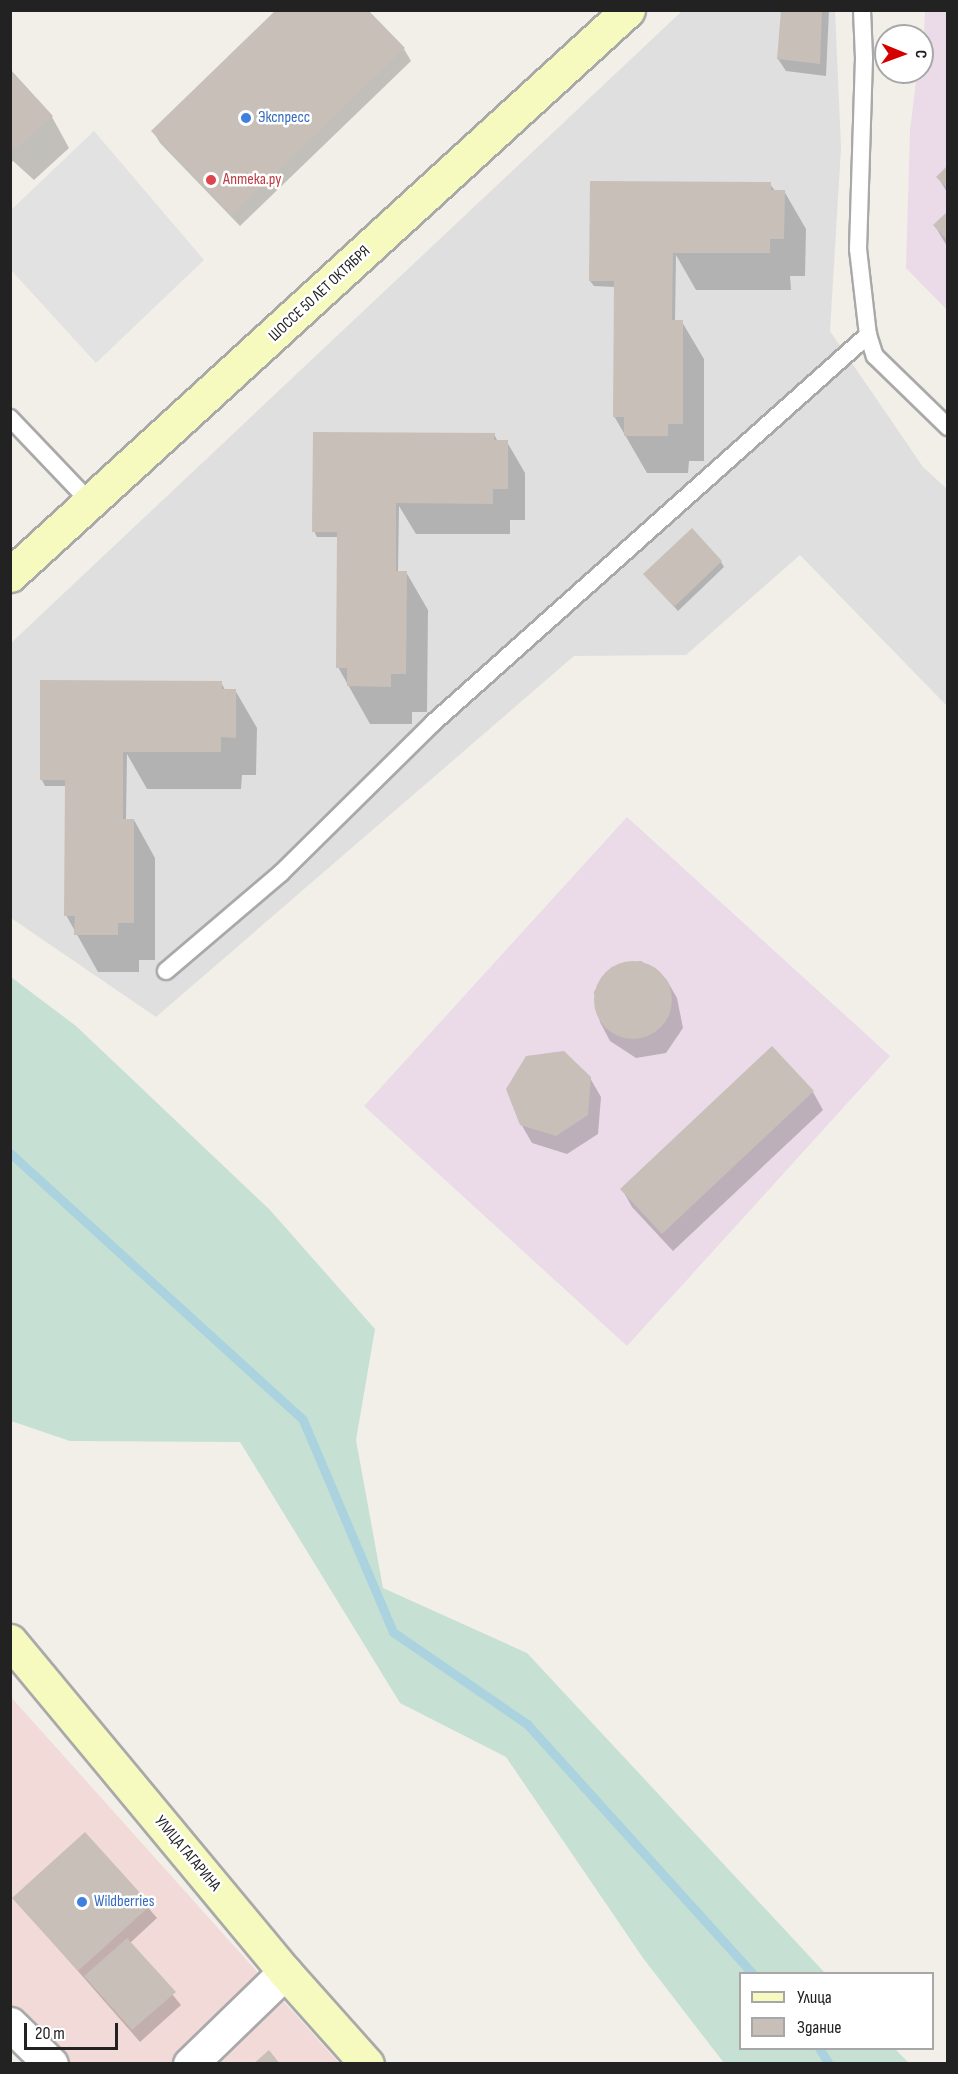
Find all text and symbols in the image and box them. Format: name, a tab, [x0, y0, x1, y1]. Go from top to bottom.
north arrow	[874, 24, 934, 84]
text: С	[911, 50, 930, 59]
place label: Экспресс	[258, 108, 310, 128]
marker: Экспресс	[239, 111, 253, 125]
place label: Аптека.ру	[223, 170, 282, 190]
marker: Аптека.ру	[204, 173, 218, 187]
street label: ШОССЕ 50 ЛЕТ ОКТЯБРЯ	[265, 242, 375, 346]
street label: УЛИЦА ГАГАРИНА	[150, 1812, 224, 1896]
place label: Wildberries	[94, 1892, 154, 1912]
marker: Wildberries	[75, 1895, 89, 1909]
legend	[739, 1972, 934, 2050]
text: Улица	[797, 1987, 832, 2008]
scale bar	[27, 2011, 122, 2049]
text: Здание	[797, 2017, 842, 2038]
text: 20 m	[35, 2023, 65, 2044]

